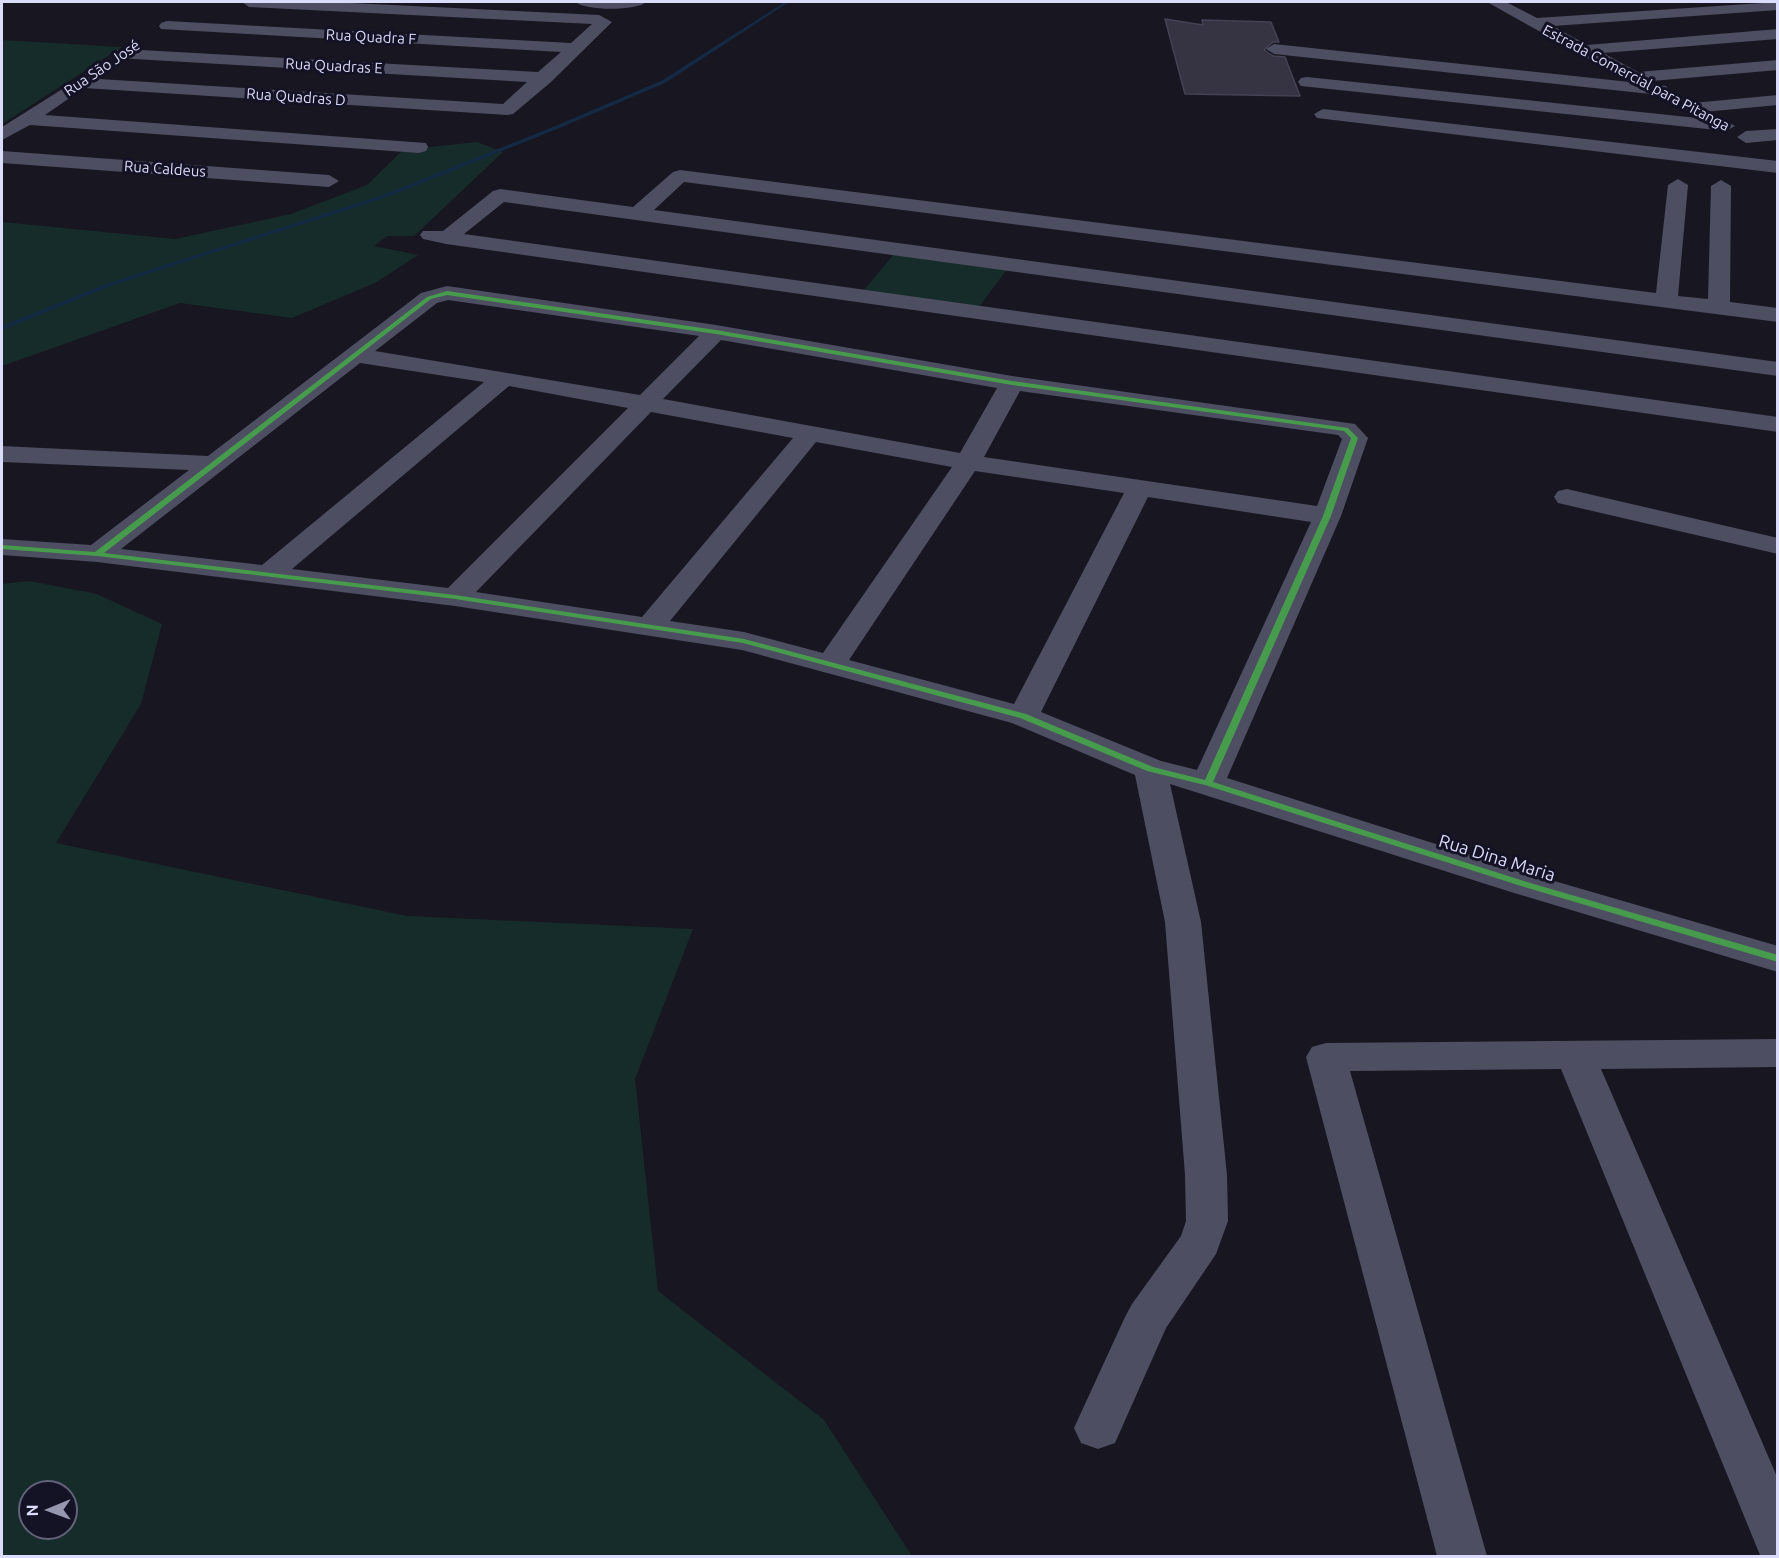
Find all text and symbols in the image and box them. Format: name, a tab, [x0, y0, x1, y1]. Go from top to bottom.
street label: Estrada Comercial para Pitanga	[1539, 21, 1733, 135]
street label: Rua Quadra F	[325, 26, 417, 48]
street label: Rua São José	[61, 36, 143, 100]
street label: Rua Quadras E	[285, 54, 383, 78]
street label: Rua Quadras D	[246, 85, 346, 109]
street label: Rua Caldeus	[123, 157, 207, 181]
street label: Rua Dina Maria	[1436, 830, 1558, 886]
north arrow	[18, 1480, 78, 1540]
text: N	[23, 1504, 41, 1516]

